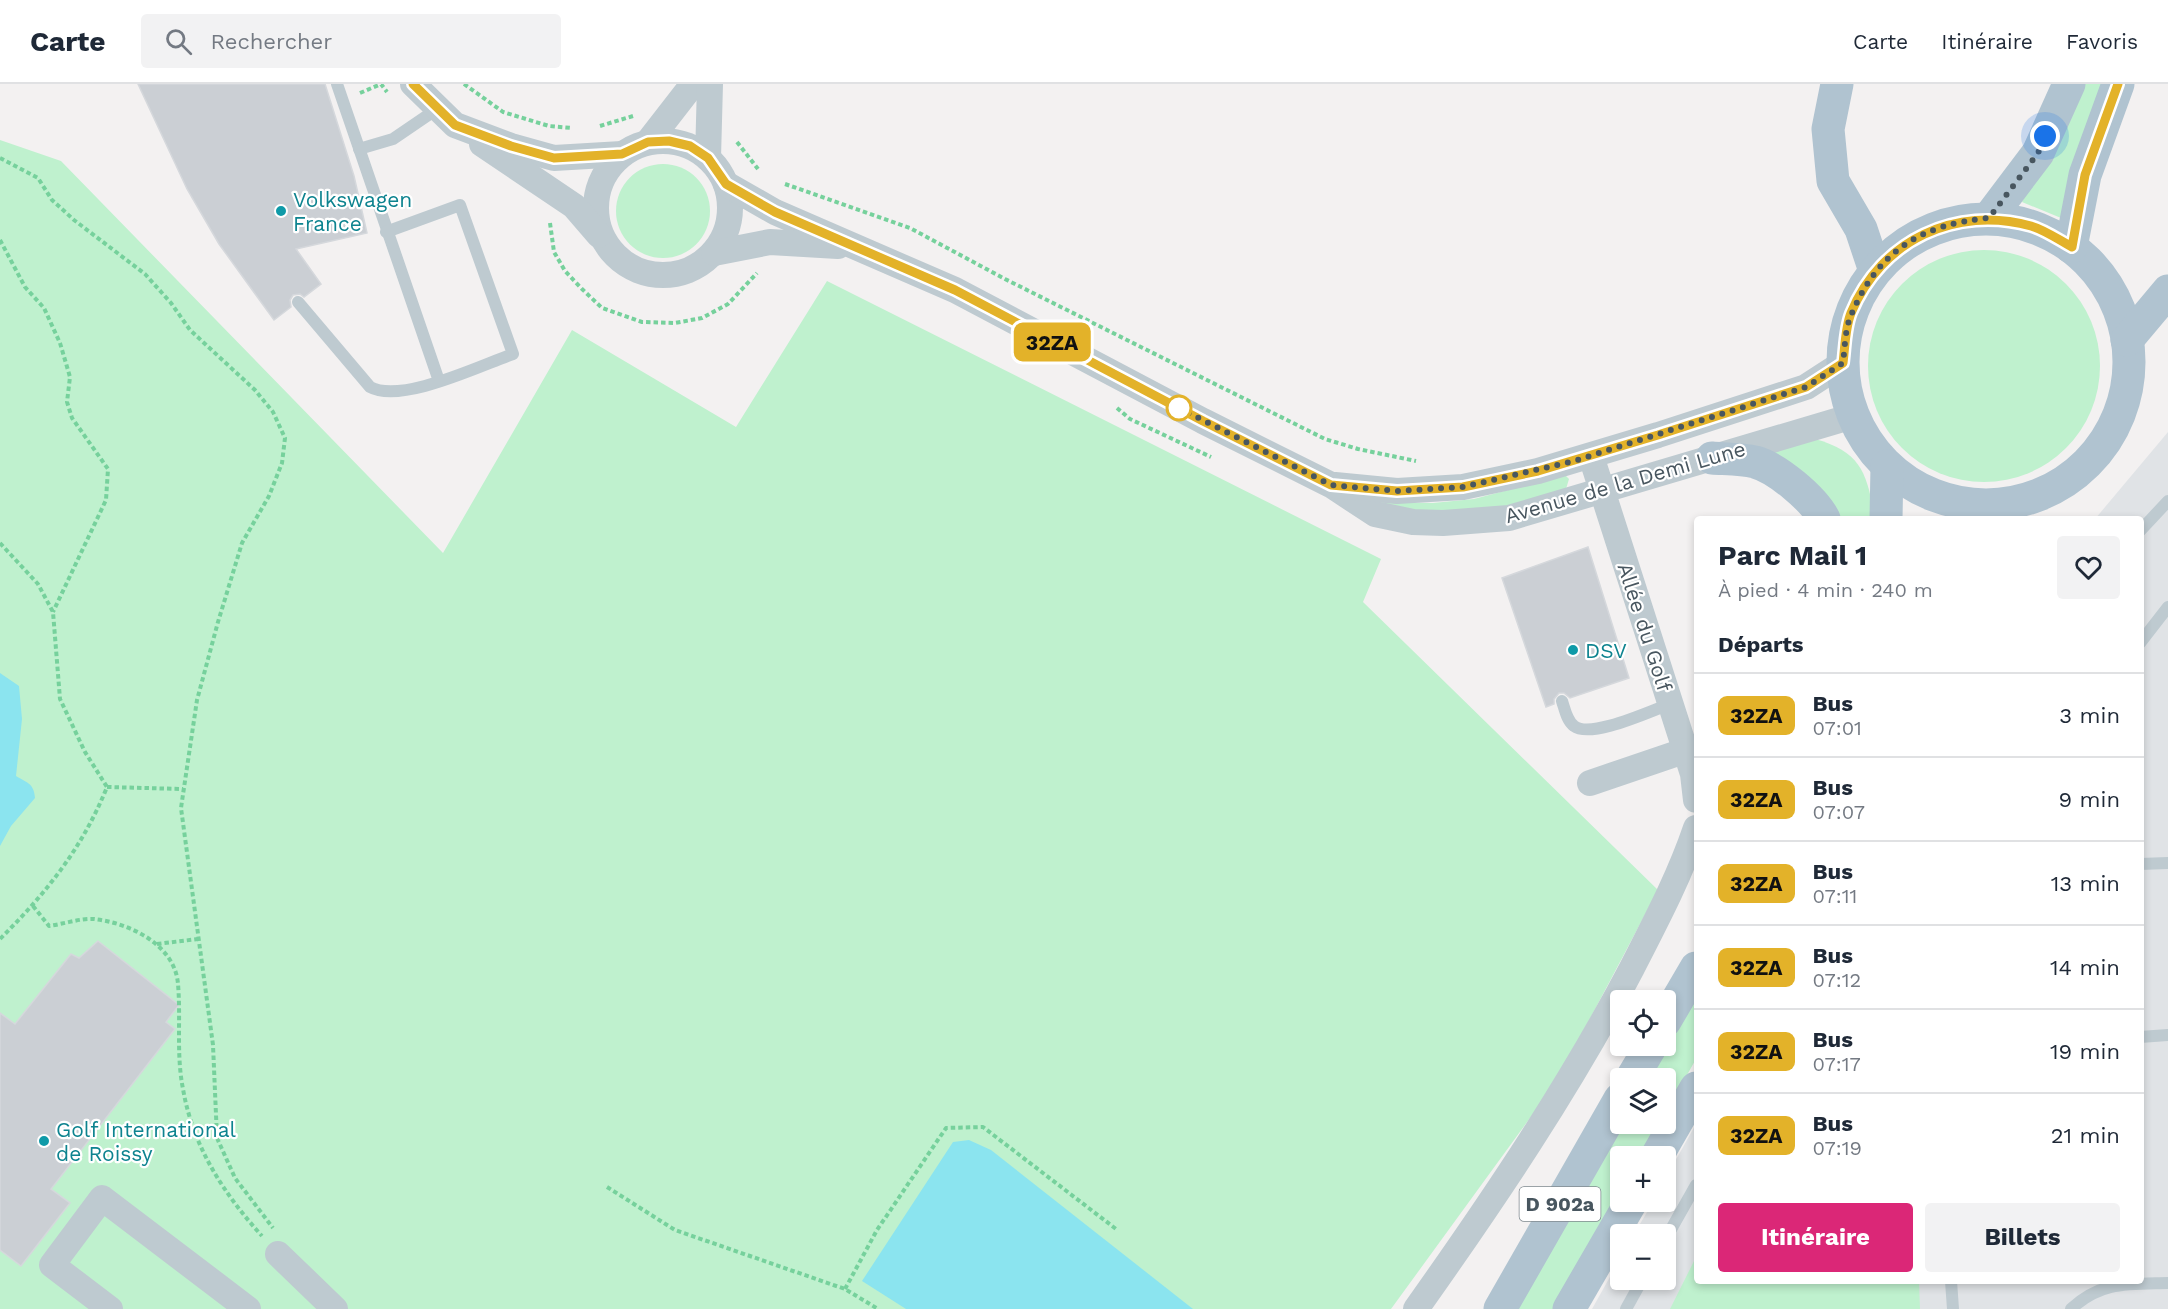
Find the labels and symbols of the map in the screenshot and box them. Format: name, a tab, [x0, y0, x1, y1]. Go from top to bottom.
your location	[2030, 121, 2060, 151]
place label: Volkswagen France	[293, 187, 412, 236]
marker: Volkswagen France	[274, 204, 288, 218]
line badge: 32ZA	[1010, 322, 1094, 362]
unlabelled marker	[1166, 395, 1192, 421]
street label: Avenue de la Demi Lune	[1502, 436, 1748, 528]
street label: Allée du Golf	[1612, 559, 1678, 695]
place label: DSV	[1585, 638, 1627, 663]
marker: DSV	[1566, 643, 1580, 657]
place label: Golf International de Roissy	[56, 1117, 237, 1166]
marker: Golf International de Roissy	[37, 1134, 51, 1148]
road number: D 902a	[1520, 1187, 1600, 1221]

